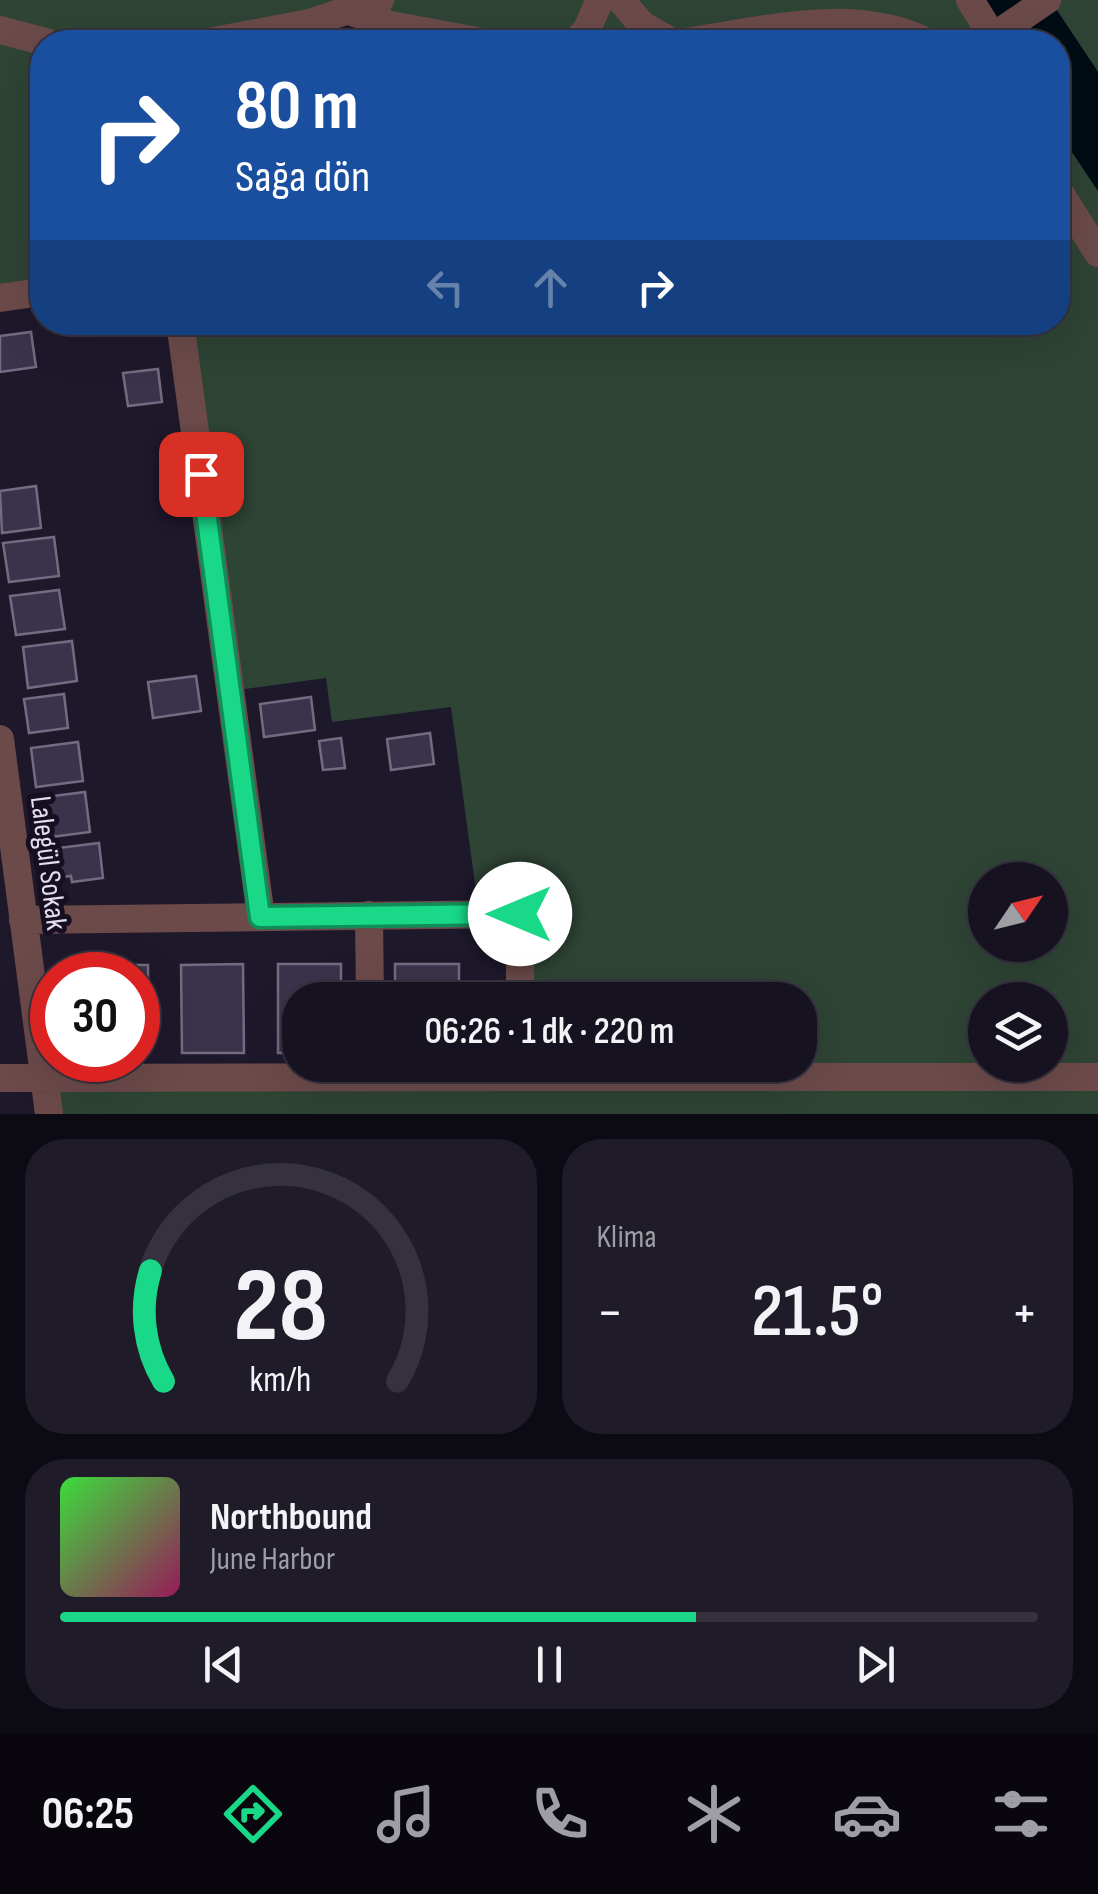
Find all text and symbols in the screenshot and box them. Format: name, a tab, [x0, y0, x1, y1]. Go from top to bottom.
text: 80 m	[235, 65, 359, 149]
icon: right	[70, 70, 200, 200]
text: Sağa dön	[235, 150, 370, 205]
icon: left	[418, 260, 473, 315]
icon: ahead	[523, 260, 578, 315]
icon: right	[628, 260, 683, 315]
pin	[159, 432, 244, 517]
icon: arrive	[174, 447, 229, 502]
street label: Lalegül Sokak	[22, 794, 74, 933]
position arrow	[468, 862, 572, 966]
north arrow	[968, 862, 1068, 962]
map controls	[968, 862, 1068, 1082]
speed limit sign: 30	[30, 952, 160, 1082]
button: layers	[968, 982, 1068, 1082]
text: 06:26 · 1 dk · 220 m	[425, 1009, 674, 1054]
text: Klima	[597, 1218, 657, 1257]
text: 28	[233, 1245, 328, 1370]
text: 21.5°	[751, 1267, 884, 1358]
text: −	[597, 1280, 623, 1347]
text: +	[1011, 1280, 1038, 1347]
text: km/h	[250, 1359, 312, 1402]
text: Northbound	[210, 1495, 372, 1540]
text: June Harbor	[210, 1540, 335, 1579]
icon: previous	[196, 1637, 251, 1692]
icon: pause	[522, 1637, 577, 1692]
icon: next	[848, 1637, 903, 1692]
icon: directions	[218, 1779, 288, 1849]
icon: music	[371, 1779, 441, 1849]
icon: phone	[525, 1779, 595, 1849]
icon: climate	[679, 1779, 749, 1849]
icon: car	[832, 1779, 902, 1849]
icon: filters	[986, 1779, 1056, 1849]
text: 06:25	[42, 1787, 134, 1842]

